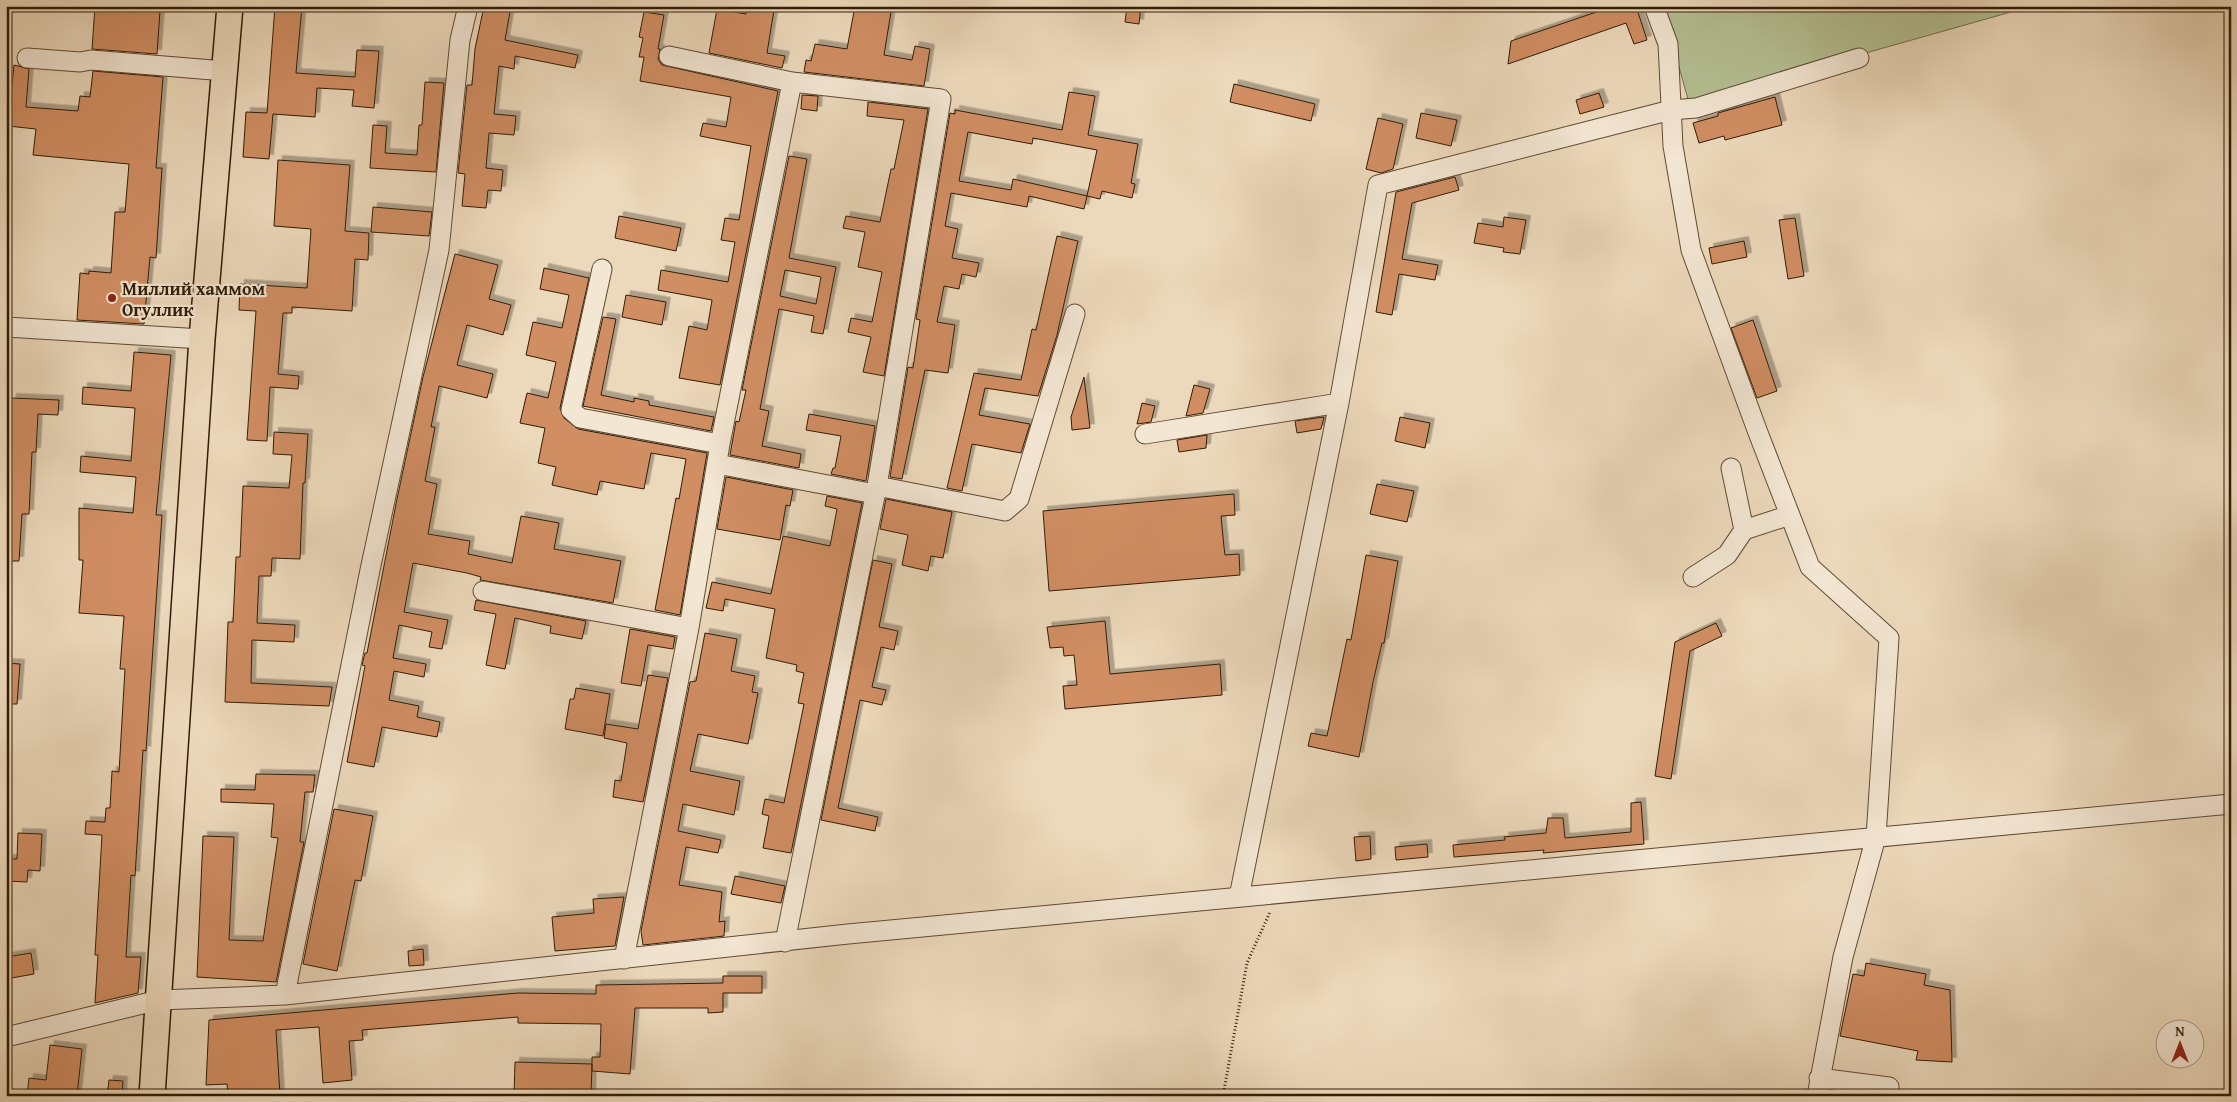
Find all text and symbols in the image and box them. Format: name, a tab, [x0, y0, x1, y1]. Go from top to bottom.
place label: Миллий хаммом Огуллик	[122, 275, 266, 323]
marker: Миллий хаммом Огуллик	[106, 292, 118, 304]
north arrow	[2154, 1020, 2204, 1070]
text: N	[2175, 1021, 2185, 1041]

